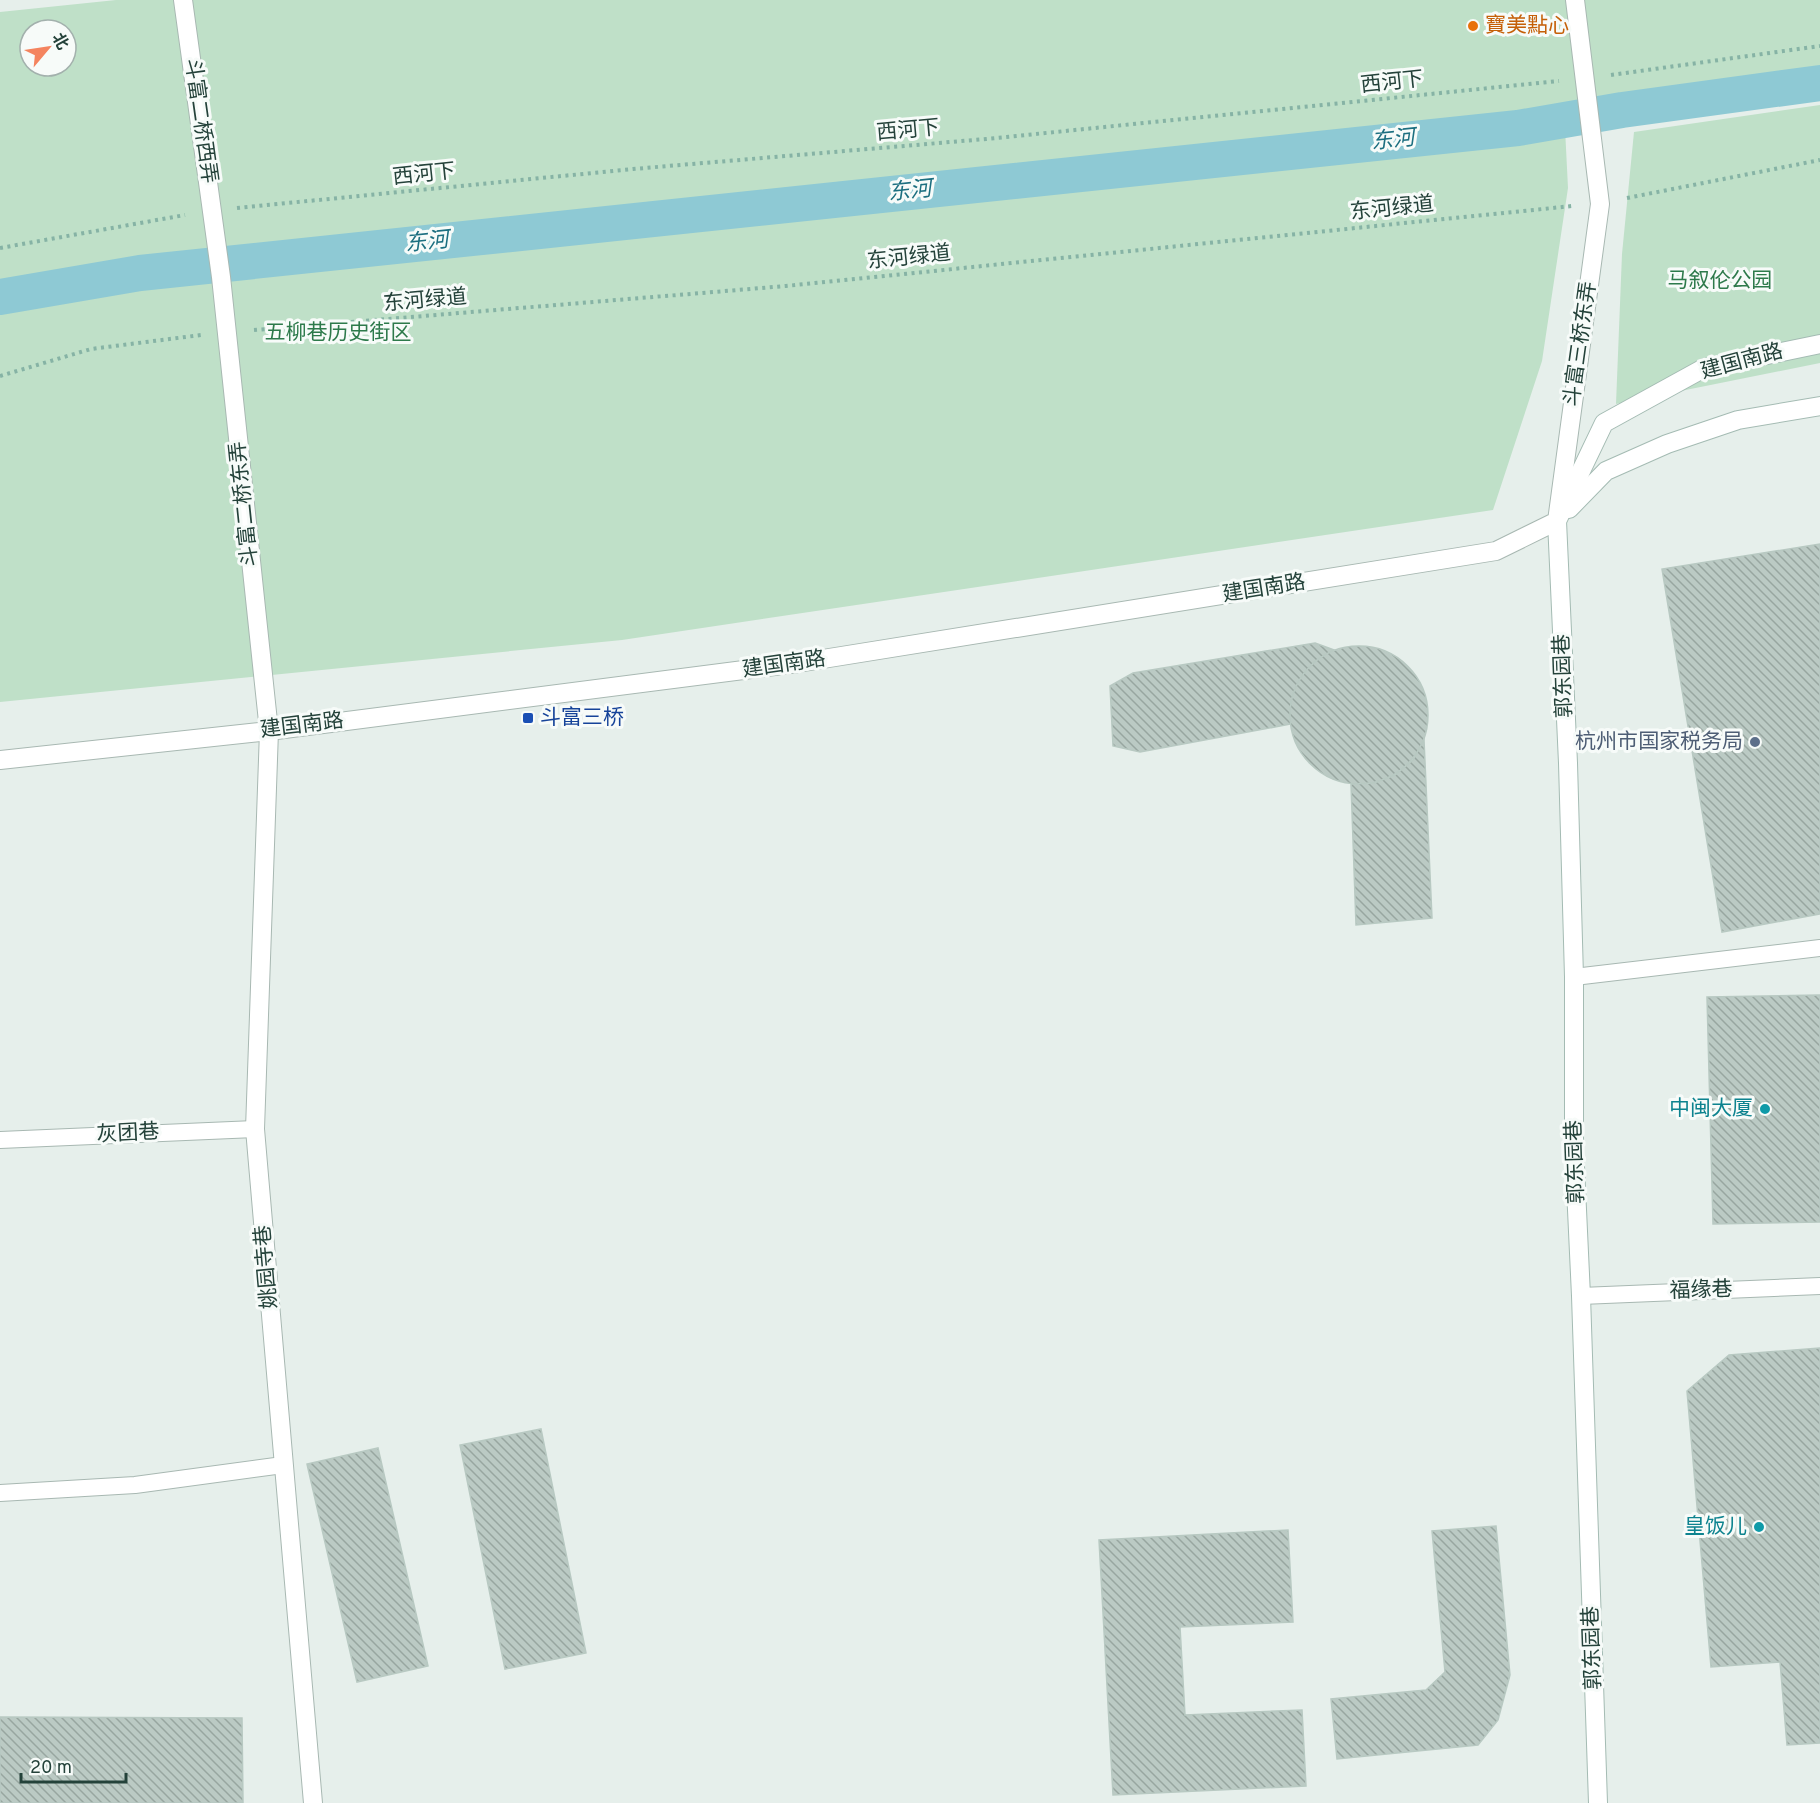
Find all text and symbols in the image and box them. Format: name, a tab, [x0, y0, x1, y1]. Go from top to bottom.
place label: 寶美點心	[1485, 13, 1569, 40]
north arrow	[18, 18, 78, 78]
marker: 寶美點心	[1466, 19, 1480, 33]
text: 北	[47, 30, 72, 54]
street label: 斗富二桥西弄	[178, 57, 222, 185]
street label: 西河下	[1359, 66, 1425, 100]
street label: 西河下	[875, 115, 941, 147]
water label: 东河	[1370, 125, 1420, 157]
street label: 西河下	[391, 158, 457, 192]
water label: 东河	[887, 176, 937, 208]
street label: 东河绿道	[1349, 191, 1435, 227]
water label: 东河	[404, 227, 454, 259]
street label: 东河绿道	[866, 240, 952, 276]
park label: 马叙伦公园	[1668, 268, 1773, 295]
street label: 斗富三桥东弄	[1559, 280, 1603, 408]
street label: 东河绿道	[382, 284, 468, 318]
park label: 五柳巷历史街区	[265, 320, 412, 347]
street label: 建国南路	[1698, 338, 1786, 386]
street label: 斗富二桥东弄	[225, 440, 265, 568]
street label: 建国南路	[1220, 569, 1308, 609]
street label: 郭东园巷	[1549, 634, 1579, 718]
street label: 建国南路	[741, 646, 827, 684]
place label: 斗富三桥	[540, 705, 624, 732]
street label: 建国南路	[259, 707, 345, 745]
marker: 斗富三桥	[521, 711, 535, 725]
place label: 杭州市国家税务局	[1575, 729, 1743, 756]
marker: 杭州市国家税务局	[1748, 735, 1762, 749]
place label: 中闽大厦	[1669, 1096, 1753, 1123]
marker: 中闽大厦	[1758, 1102, 1772, 1116]
street label: 灰团巷	[96, 1119, 160, 1149]
street label: 郭东园巷	[1561, 1120, 1591, 1204]
street label: 姚园寺巷	[250, 1224, 284, 1310]
street label: 福缘巷	[1669, 1276, 1733, 1306]
place label: 皇饭儿	[1684, 1514, 1747, 1541]
marker: 皇饭儿	[1752, 1520, 1766, 1534]
street label: 郭东园巷	[1578, 1606, 1608, 1690]
scale bar	[21, 1746, 126, 1784]
text: 20 m	[30, 1757, 72, 1780]

